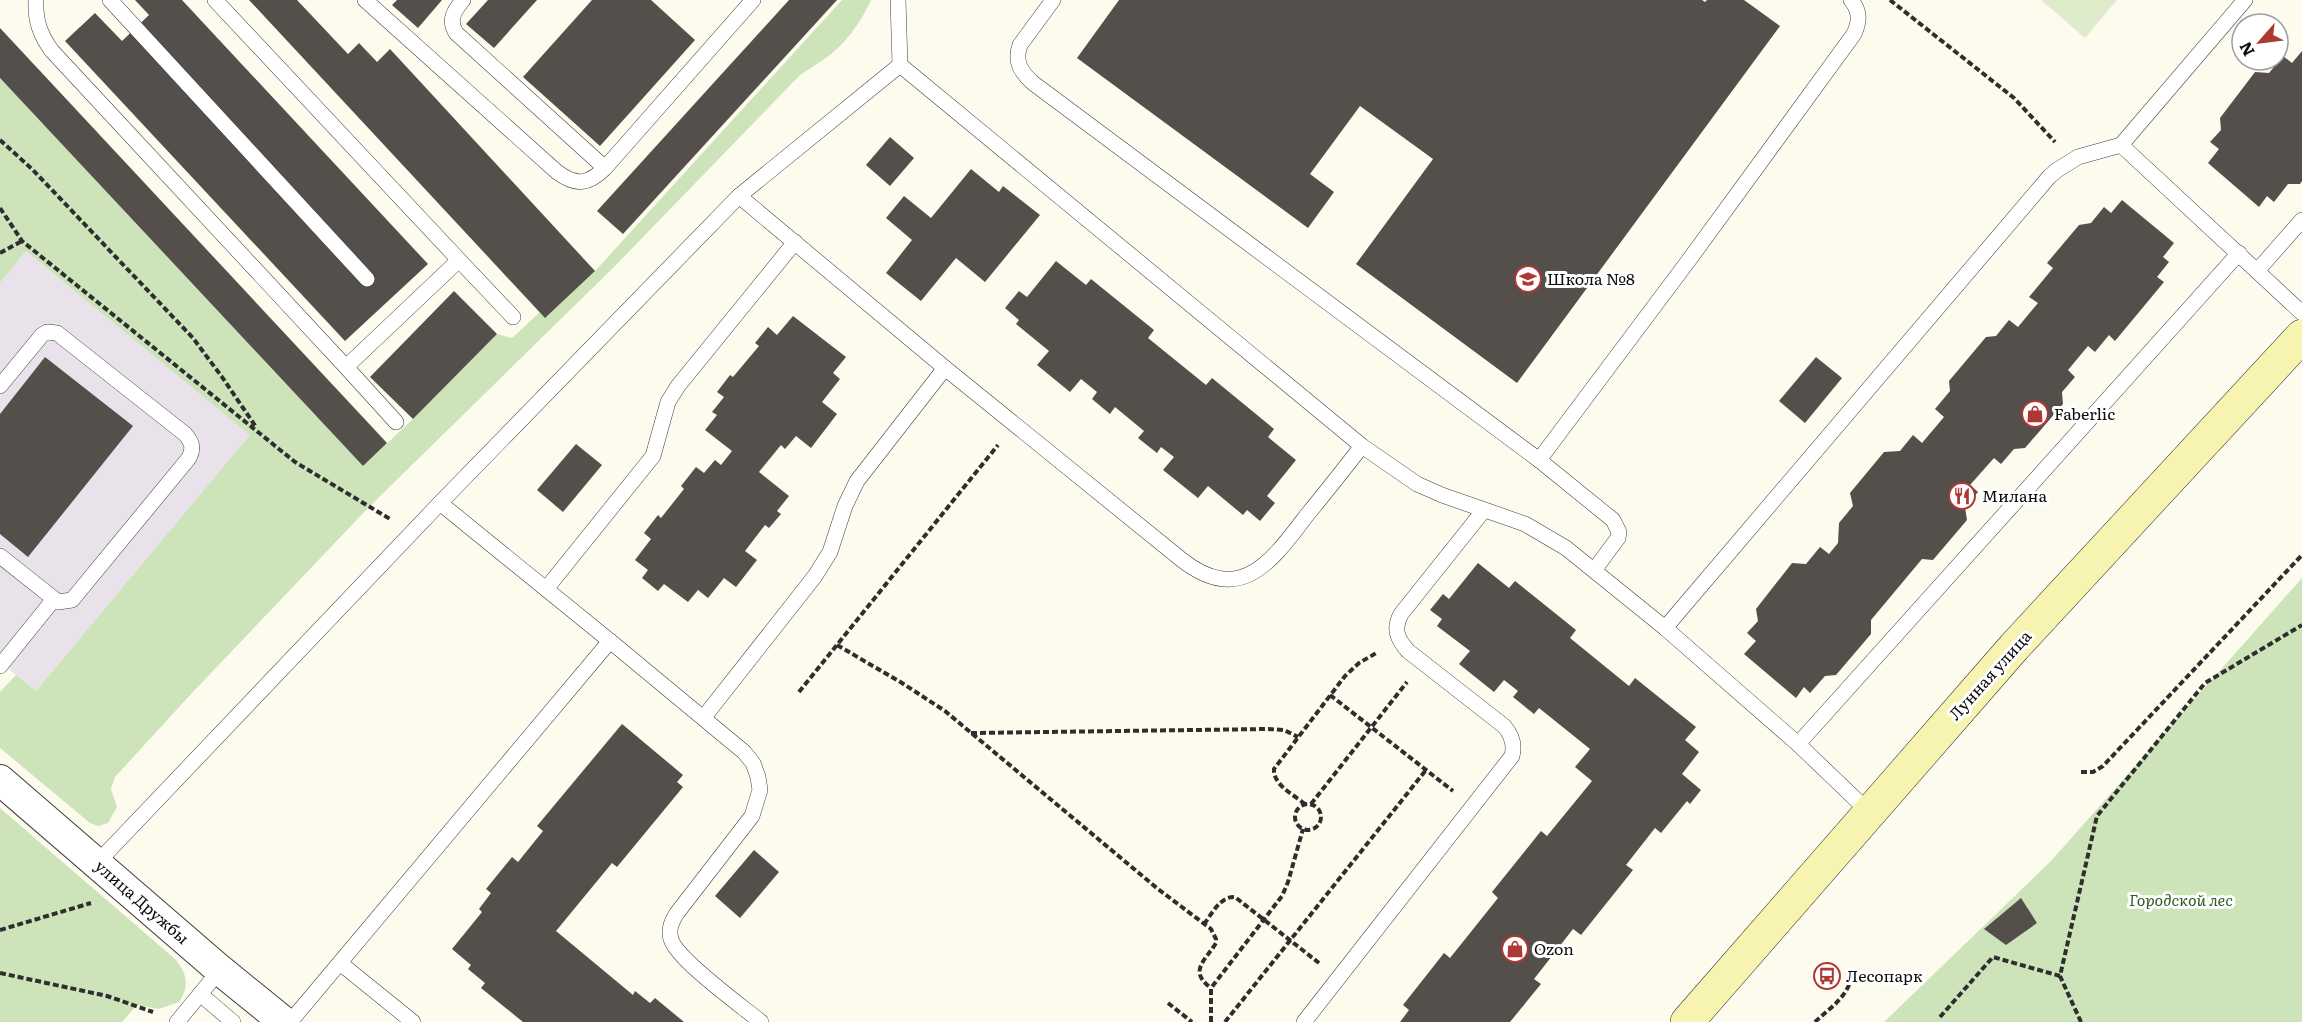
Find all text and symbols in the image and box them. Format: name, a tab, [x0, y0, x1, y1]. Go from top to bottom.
north arrow	[2230, 12, 2290, 72]
text: N	[2232, 38, 2260, 61]
school or university icon: Школа №8	[1513, 264, 1543, 294]
place label: Школа №8	[1547, 266, 1635, 290]
shop icon: Faberlic	[2020, 399, 2050, 429]
place label: Faberlic	[2054, 401, 2115, 425]
restaurant icon: Милана	[1947, 481, 1977, 511]
place label: Милана	[1982, 483, 2047, 507]
street label: Лунная улица	[1942, 624, 2036, 725]
street label: улица Дружбы	[90, 853, 195, 949]
park label: Городской лес	[2129, 887, 2233, 911]
shop icon: Ozon	[1500, 934, 1530, 964]
place label: Ozon	[1534, 936, 1574, 960]
bus stop icon: Лесопарк	[1812, 961, 1842, 991]
place label: Лесопарк	[1846, 963, 1923, 987]

